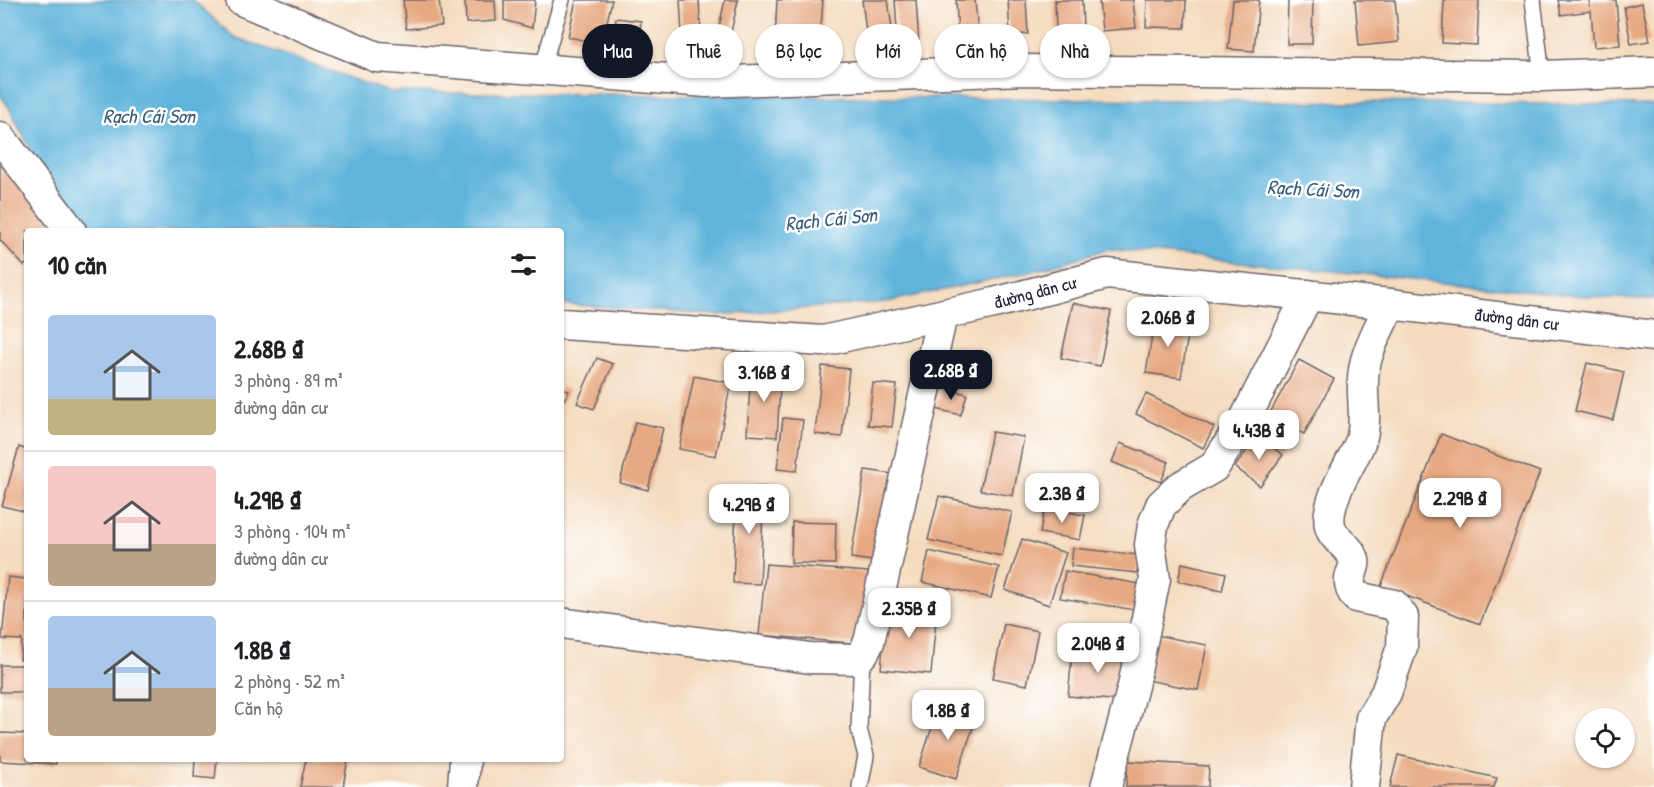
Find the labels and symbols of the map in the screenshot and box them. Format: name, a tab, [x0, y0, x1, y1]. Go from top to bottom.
water label: Rạch Cái Sơn	[103, 102, 197, 129]
water label: Rạch Cái Sơn	[1266, 173, 1362, 204]
water label: Rạch Cái Sơn	[784, 200, 880, 237]
street label: đường dân cư	[991, 269, 1080, 314]
pin: 2.06B ₫	[1113, 297, 1223, 348]
street label: đường dân cư	[1473, 301, 1561, 336]
pin: 2.68B ₫	[896, 350, 1006, 401]
pin: 3.16B ₫	[709, 352, 819, 403]
pin: 4.43B ₫	[1204, 410, 1314, 461]
pin: 2.3B ₫	[1013, 473, 1111, 524]
pin: 2.29B ₫	[1405, 478, 1515, 529]
pin: 4.29B ₫	[694, 484, 804, 535]
pin: 2.35B ₫	[854, 588, 964, 639]
pin: 2.04B ₫	[1043, 623, 1153, 674]
pin: 1.8B ₫	[899, 690, 997, 741]

